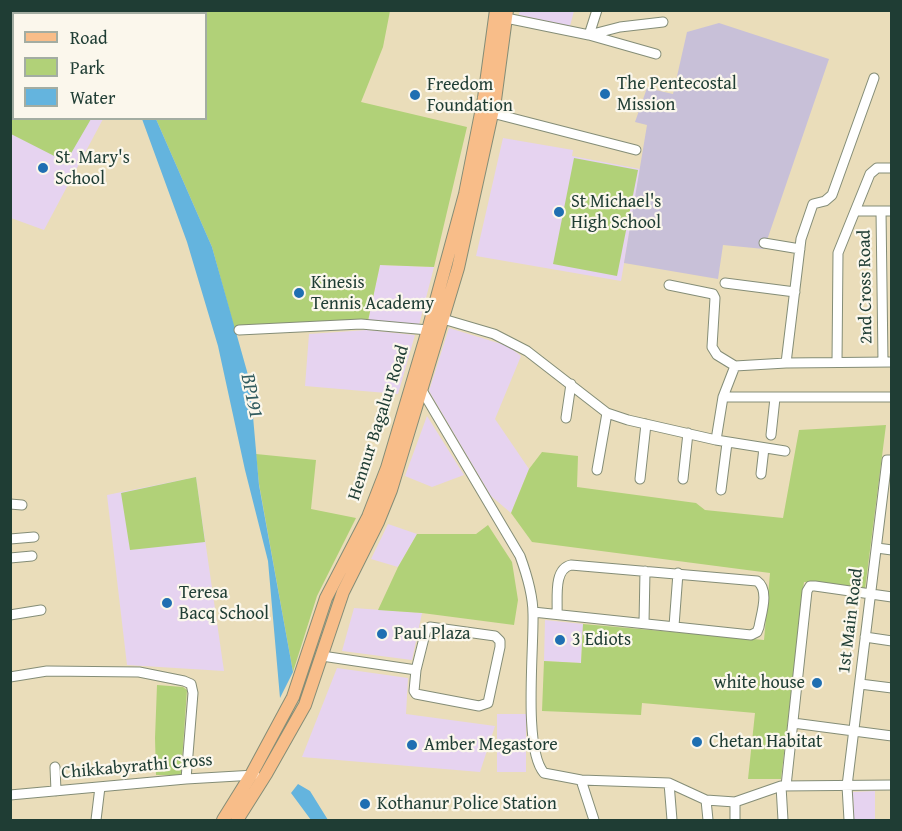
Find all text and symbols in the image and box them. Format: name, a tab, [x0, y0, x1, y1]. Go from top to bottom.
legend	[12, 12, 207, 120]
text: Road	[70, 24, 108, 51]
text: Park	[70, 54, 105, 81]
place label: The Pentecostal Mission	[617, 73, 737, 116]
place label: Freedom Foundation	[427, 74, 513, 116]
text: Water	[70, 84, 115, 111]
marker: The Pentecostal Mission	[598, 87, 612, 101]
marker: Freedom Foundation	[408, 88, 422, 102]
place label: St. Mary's School	[55, 147, 130, 190]
marker: St. Mary's School	[36, 161, 50, 175]
place label: St Michael's High School	[571, 191, 662, 234]
marker: St Michael's High School	[552, 205, 566, 219]
street label: 2nd Cross Road	[854, 230, 878, 344]
place label: Kinesis Tennis Academy	[311, 272, 434, 314]
marker: Kinesis Tennis Academy	[292, 286, 306, 300]
street label: Hennur Bagalur Road	[344, 343, 414, 503]
water label: BP191	[235, 371, 267, 421]
street label: 1st Main Road	[834, 567, 868, 675]
place label: Teresa Bacq School	[179, 582, 269, 624]
marker: Teresa Bacq School	[160, 596, 174, 610]
place label: Paul Plaza	[394, 623, 471, 645]
marker: Paul Plaza	[375, 627, 389, 641]
place label: 3 Ediots	[572, 629, 631, 651]
marker: 3 Ediots	[553, 633, 567, 647]
place label: white house	[714, 672, 805, 694]
marker: white house	[810, 676, 824, 690]
place label: Chetan Habitat	[709, 731, 822, 753]
place label: Amber Megastore	[424, 734, 558, 756]
marker: Chetan Habitat	[690, 735, 704, 749]
marker: Amber Megastore	[405, 738, 419, 752]
street label: Chikkabyrathi Cross	[61, 750, 213, 784]
place label: Kothanur Police Station	[377, 793, 557, 815]
marker: Kothanur Police Station	[358, 797, 372, 811]

